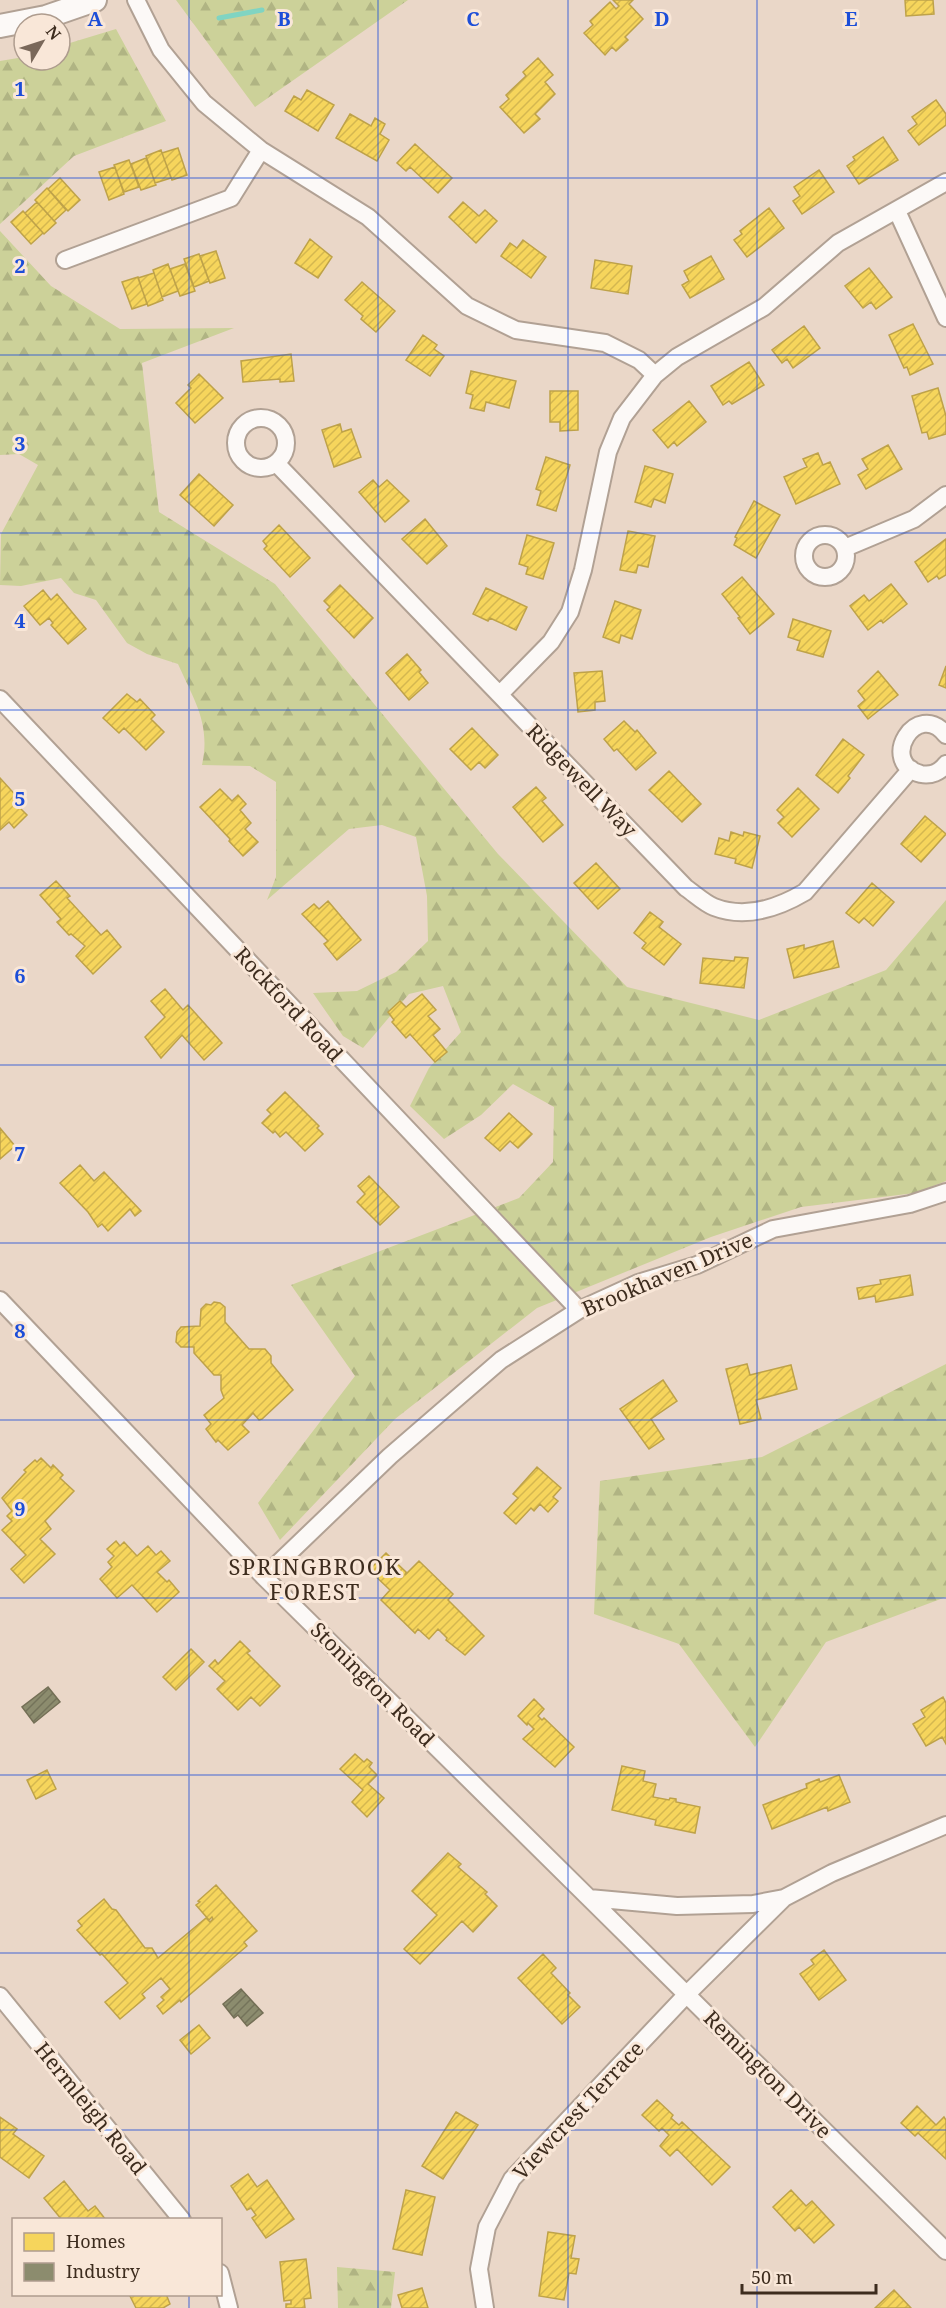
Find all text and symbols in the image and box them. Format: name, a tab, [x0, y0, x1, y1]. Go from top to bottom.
text: A	[87, 5, 103, 32]
text: B	[277, 5, 291, 32]
text: C	[466, 5, 480, 32]
text: D	[654, 5, 670, 32]
text: E	[844, 5, 858, 32]
north arrow	[12, 12, 72, 72]
text: N	[41, 21, 66, 45]
text: 1	[14, 75, 26, 102]
text: 2	[14, 252, 26, 279]
text: 3	[14, 430, 26, 457]
text: 4	[14, 607, 26, 634]
street label: Ridgewell Way	[521, 717, 643, 843]
text: 5	[14, 785, 26, 812]
street label: Rockford Road	[229, 941, 350, 1067]
text: 6	[14, 962, 26, 989]
text: 7	[14, 1140, 26, 1167]
street label: Brookhaven Drive	[577, 1225, 757, 1323]
text: 8	[14, 1317, 26, 1344]
text: 9	[14, 1495, 26, 1522]
district label: SPRINGBROOK FOREST	[228, 1551, 402, 1606]
street label: Stonington Road	[305, 1616, 441, 1752]
street label: Remington Drive	[698, 2004, 838, 2144]
street label: Viewcrest Terrace	[506, 2035, 650, 2185]
street label: Hermleigh Road	[29, 2036, 153, 2180]
legend	[12, 2218, 222, 2296]
text: Homes	[66, 2229, 125, 2253]
scale bar	[742, 2257, 876, 2295]
text: Industry	[66, 2259, 141, 2283]
text: 50 m	[751, 2265, 793, 2289]

